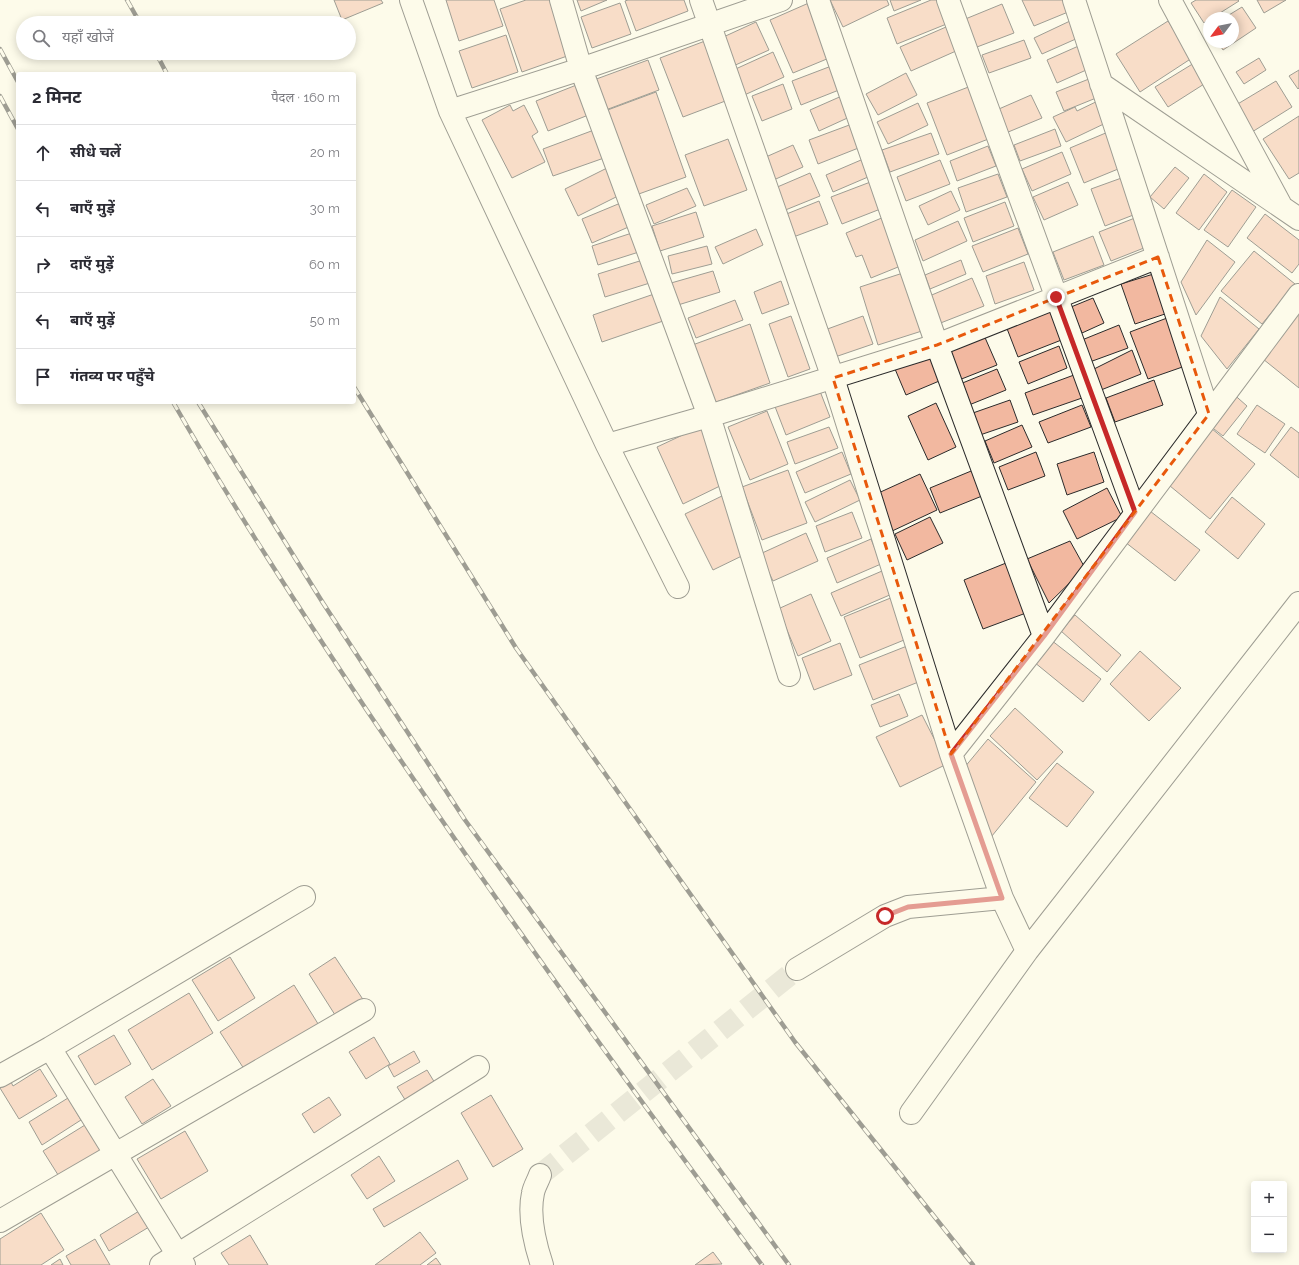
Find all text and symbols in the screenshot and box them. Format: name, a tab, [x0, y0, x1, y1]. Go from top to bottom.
north arrow	[1203, 12, 1239, 48]
search box	[16, 16, 356, 60]
icon: search	[30, 27, 52, 49]
text: यहाँ खोजें	[62, 28, 114, 46]
text: 2 मिनट	[32, 87, 81, 107]
text: पैदल · 160 m	[271, 90, 340, 105]
icon: ahead	[32, 142, 54, 164]
text: सीधे चलें	[70, 143, 121, 161]
text: 20 m	[310, 145, 340, 160]
icon: left	[32, 198, 54, 220]
text: बाएँ मुड़ें	[70, 199, 115, 217]
text: 30 m	[310, 201, 340, 216]
icon: right	[32, 254, 54, 276]
text: दाएँ मुड़ें	[70, 255, 114, 273]
text: 60 m	[309, 257, 340, 272]
route end	[1047, 288, 1065, 306]
icon: left	[32, 310, 54, 332]
text: बाएँ मुड़ें	[70, 311, 115, 329]
text: 50 m	[310, 313, 340, 328]
icon: arrive	[32, 366, 54, 388]
text: गंतव्य पर पहुँचे	[70, 367, 154, 385]
route start	[876, 907, 894, 925]
map controls	[1251, 1181, 1287, 1253]
button: +	[1251, 1181, 1287, 1217]
button: −	[1251, 1217, 1287, 1253]

